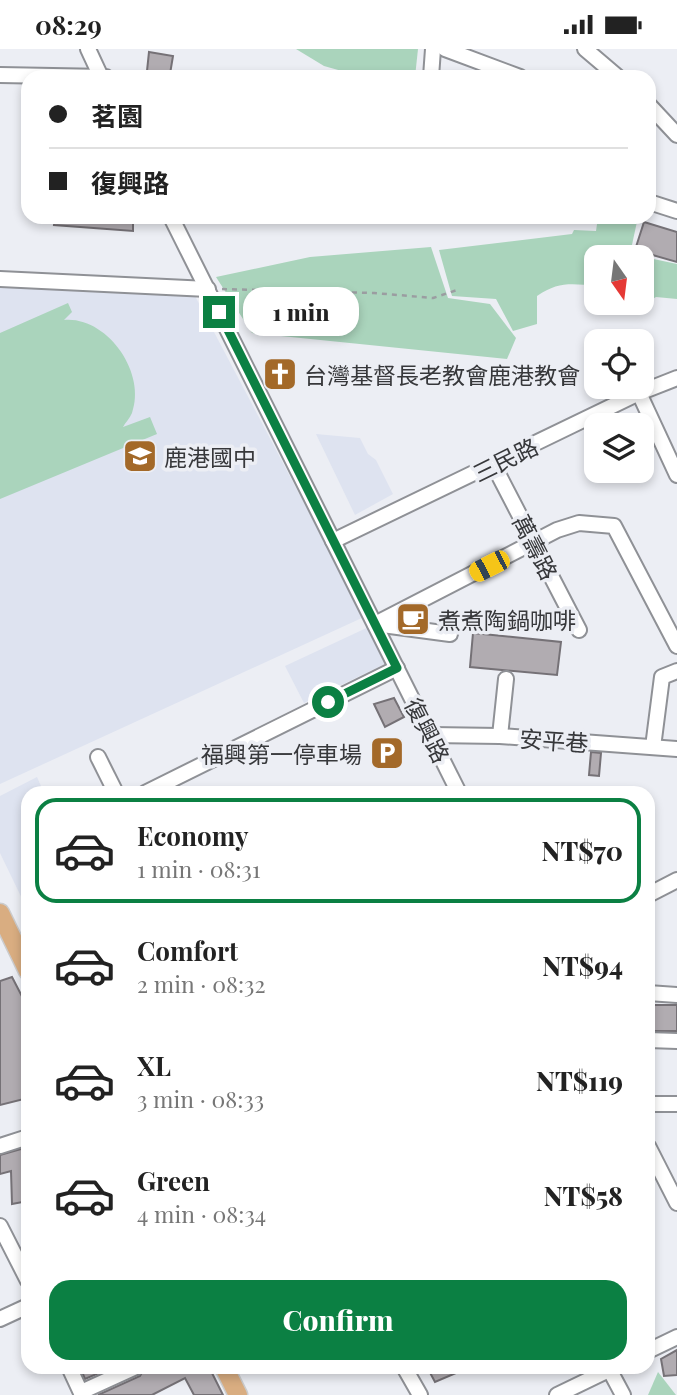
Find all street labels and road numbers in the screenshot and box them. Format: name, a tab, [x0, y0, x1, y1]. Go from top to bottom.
street label: 三民路	[467, 430, 543, 488]
street label: 萬壽路	[507, 509, 565, 585]
street label: 復興路	[399, 692, 457, 768]
street label: 安平巷	[519, 722, 589, 758]

